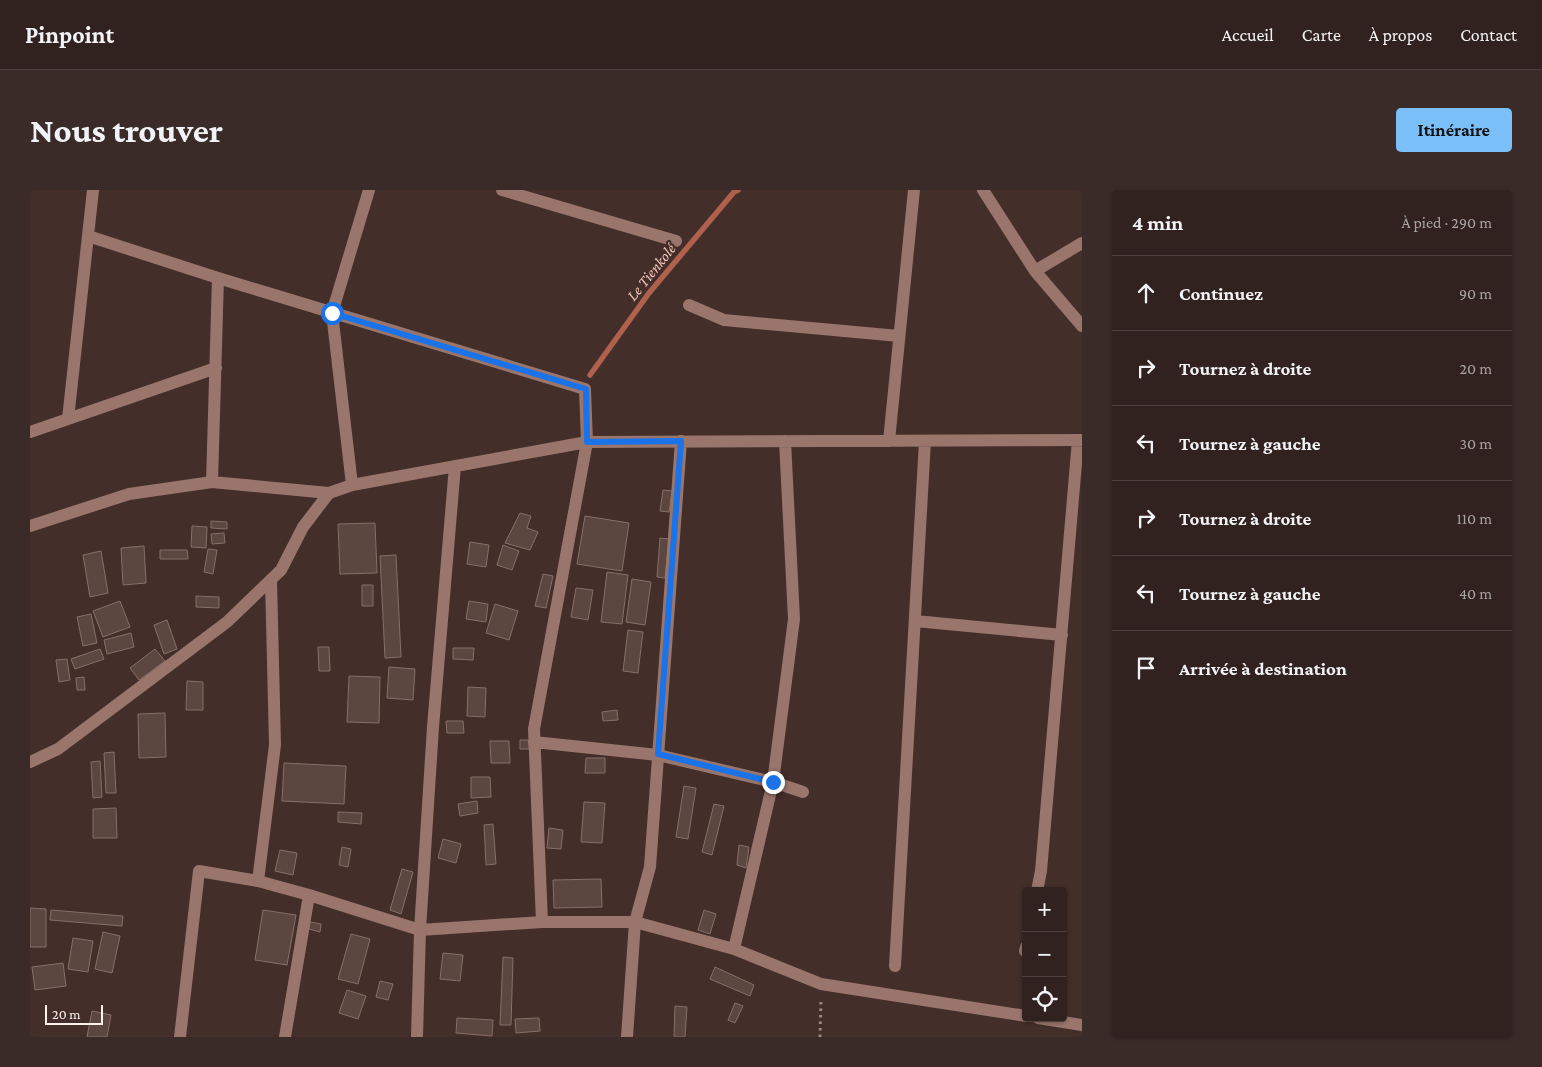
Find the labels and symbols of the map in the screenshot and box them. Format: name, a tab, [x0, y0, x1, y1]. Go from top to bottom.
water label: Le Tienkolé	[623, 240, 680, 304]
route start	[321, 302, 344, 325]
route end	[762, 771, 785, 794]
scale bar	[45, 1002, 102, 1025]

